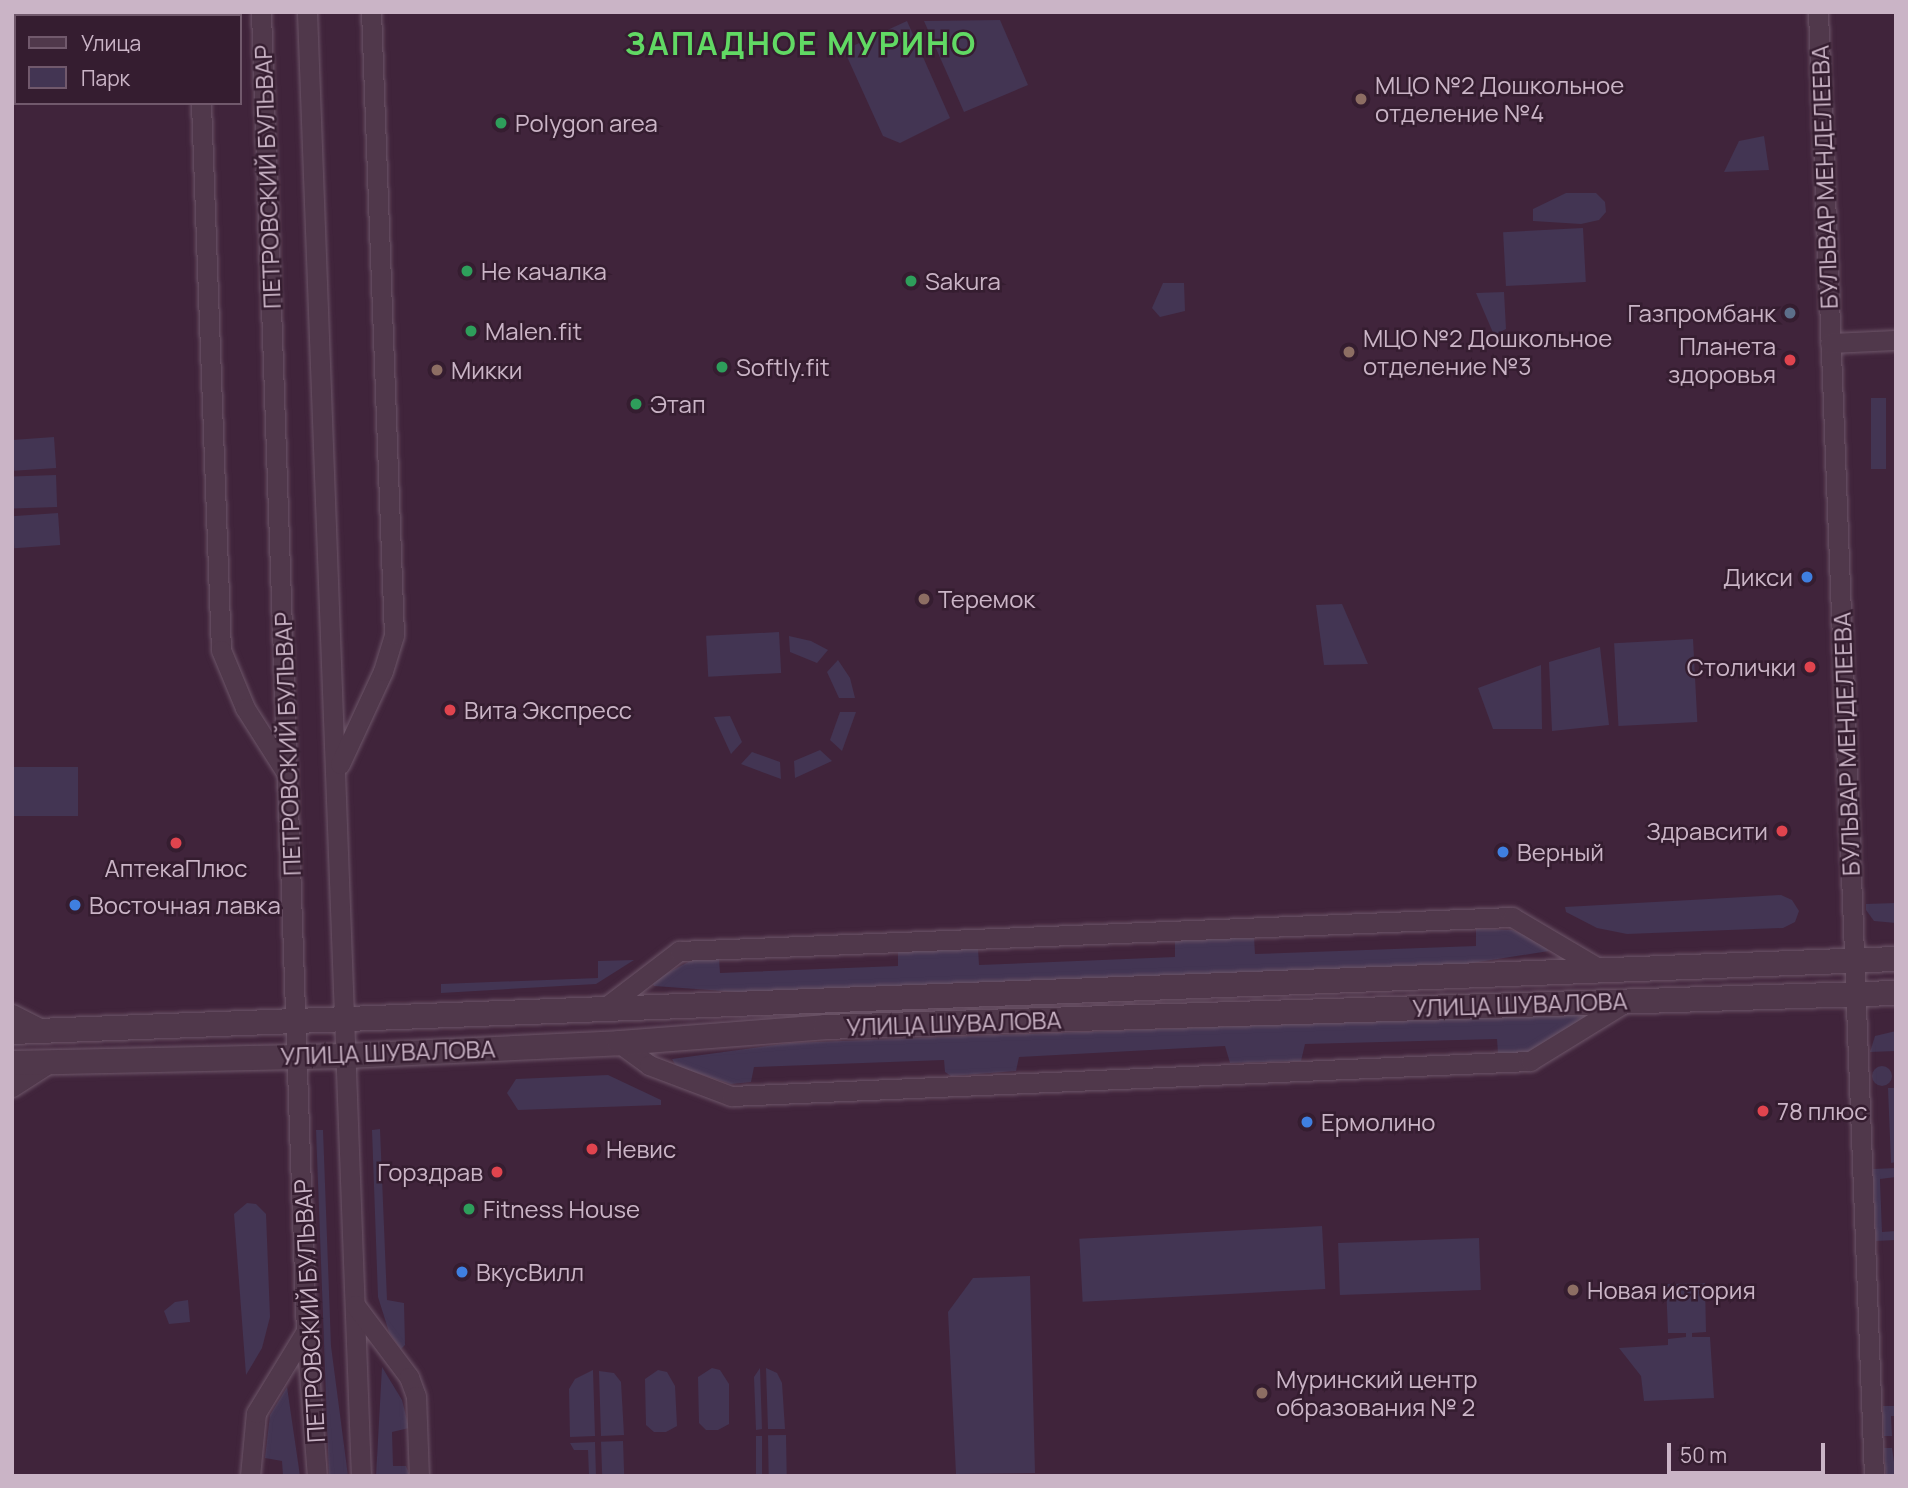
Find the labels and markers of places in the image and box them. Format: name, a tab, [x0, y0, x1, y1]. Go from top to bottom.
place label: МЦО №2 Дошкольное отделение №4	[1375, 71, 1624, 127]
marker: МЦО №2 Дошкольное отделение №4	[1353, 91, 1369, 107]
place label: Polygon area	[515, 109, 658, 137]
marker: Polygon area	[493, 115, 509, 131]
place label: Не качалка	[481, 257, 607, 285]
marker: Не качалка	[459, 263, 475, 279]
place label: Sakura	[925, 267, 1001, 295]
marker: Sakura	[903, 273, 919, 289]
place label: Газпромбанк	[1627, 299, 1776, 327]
marker: Газпромбанк	[1782, 305, 1798, 321]
place label: Malen.fit	[485, 317, 582, 345]
marker: Malen.fit	[463, 323, 479, 339]
place label: МЦО №2 Дошкольное отделение №3	[1363, 324, 1612, 380]
place label: Планета здоровья	[1668, 332, 1776, 388]
marker: МЦО №2 Дошкольное отделение №3	[1341, 344, 1357, 360]
marker: Планета здоровья	[1782, 352, 1798, 368]
place label: Softly.fit	[736, 353, 830, 381]
place label: Микки	[451, 356, 522, 384]
marker: Softly.fit	[714, 359, 730, 375]
marker: Микки	[429, 362, 445, 378]
place label: Этап	[650, 390, 706, 418]
marker: Этап	[628, 396, 644, 412]
place label: Дикси	[1723, 563, 1793, 591]
marker: Дикси	[1799, 569, 1815, 585]
place label: Теремок	[938, 585, 1035, 613]
marker: Теремок	[916, 591, 932, 607]
place label: Столички	[1687, 653, 1796, 681]
marker: Столички	[1802, 659, 1818, 675]
place label: Вита Экспресс	[464, 696, 632, 724]
marker: Вита Экспресс	[442, 702, 458, 718]
place label: Здравсити	[1646, 817, 1768, 845]
marker: Здравсити	[1774, 823, 1790, 839]
marker: АптекаПлюс	[168, 835, 184, 851]
place label: Верный	[1517, 838, 1604, 866]
marker: Верный	[1495, 844, 1511, 860]
place label: АптекаПлюс	[105, 854, 247, 882]
place label: Восточная лавка	[89, 891, 281, 919]
marker: Восточная лавка	[67, 897, 83, 913]
place label: 78 плюс	[1777, 1097, 1868, 1125]
marker: 78 плюс	[1755, 1103, 1771, 1119]
place label: Ермолино	[1321, 1108, 1436, 1136]
marker: Ермолино	[1299, 1114, 1315, 1130]
place label: Невис	[606, 1135, 676, 1163]
marker: Невис	[584, 1141, 600, 1157]
place label: Горздрав	[377, 1158, 483, 1186]
marker: Горздрав	[489, 1164, 505, 1180]
place label: Fitness House	[483, 1195, 640, 1223]
marker: Fitness House	[461, 1201, 477, 1217]
place label: ВкусВилл	[476, 1258, 584, 1286]
marker: ВкусВилл	[454, 1264, 470, 1280]
place label: Новая история	[1587, 1276, 1756, 1304]
marker: Новая история	[1565, 1282, 1581, 1298]
place label: Муринский центр образования № 2	[1276, 1365, 1478, 1421]
marker: Муринский центр образования № 2	[1254, 1385, 1270, 1401]

